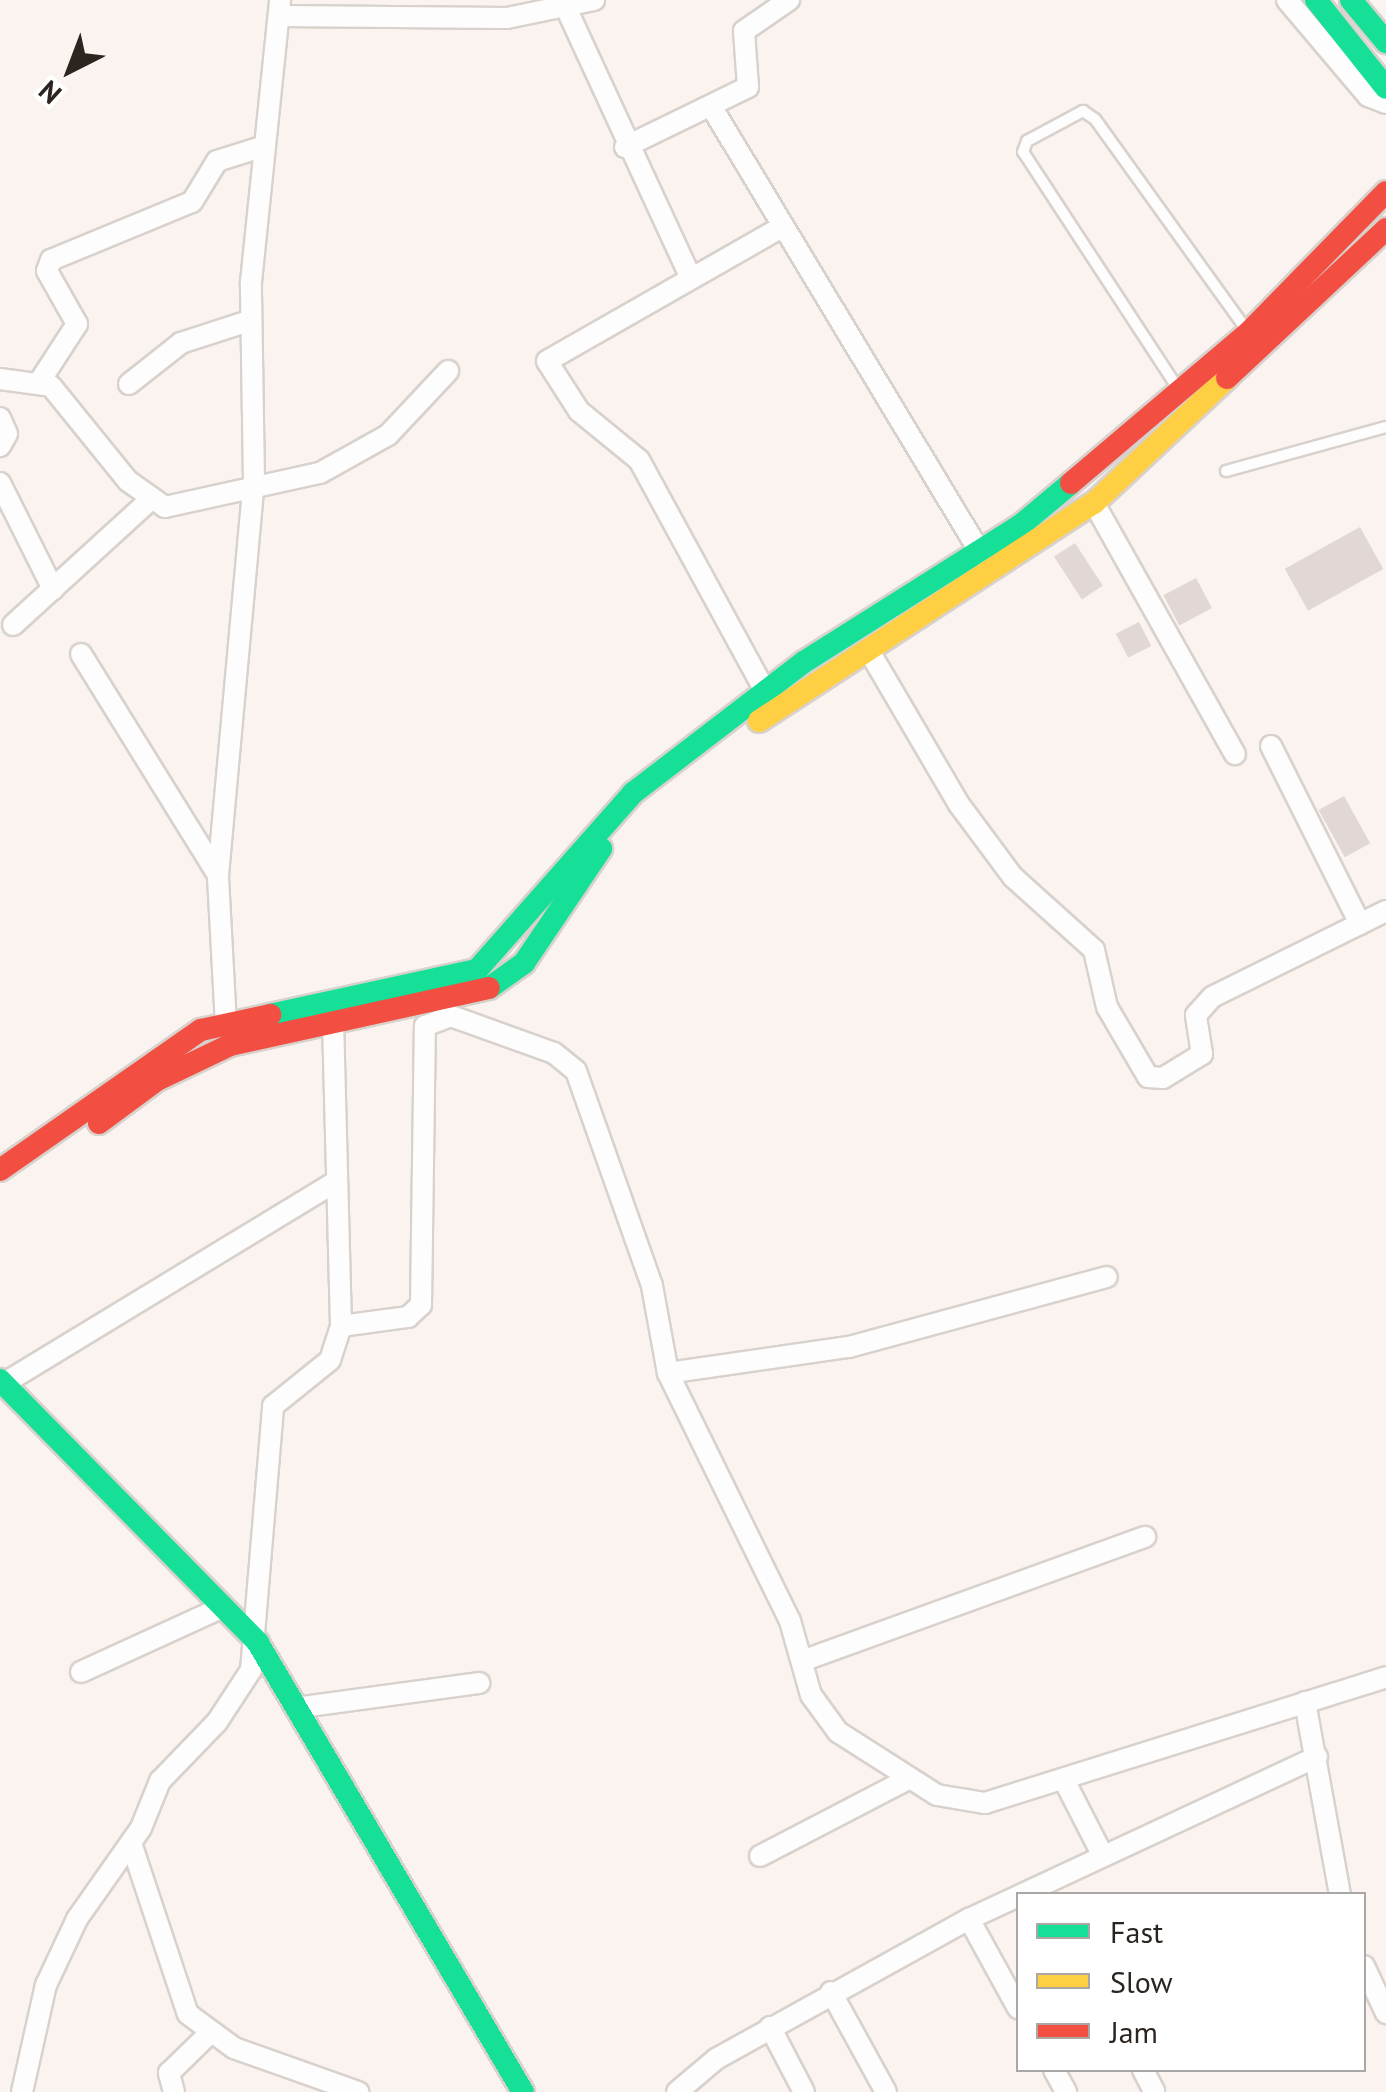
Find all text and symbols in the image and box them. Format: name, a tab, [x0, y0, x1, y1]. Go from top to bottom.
north arrow	[20, 20, 120, 120]
text: N	[30, 73, 69, 113]
legend	[1016, 1892, 1366, 2072]
text: Fast	[1110, 1912, 1163, 1951]
text: Slow	[1110, 1962, 1173, 2001]
text: Jam	[1110, 2012, 1158, 2051]

